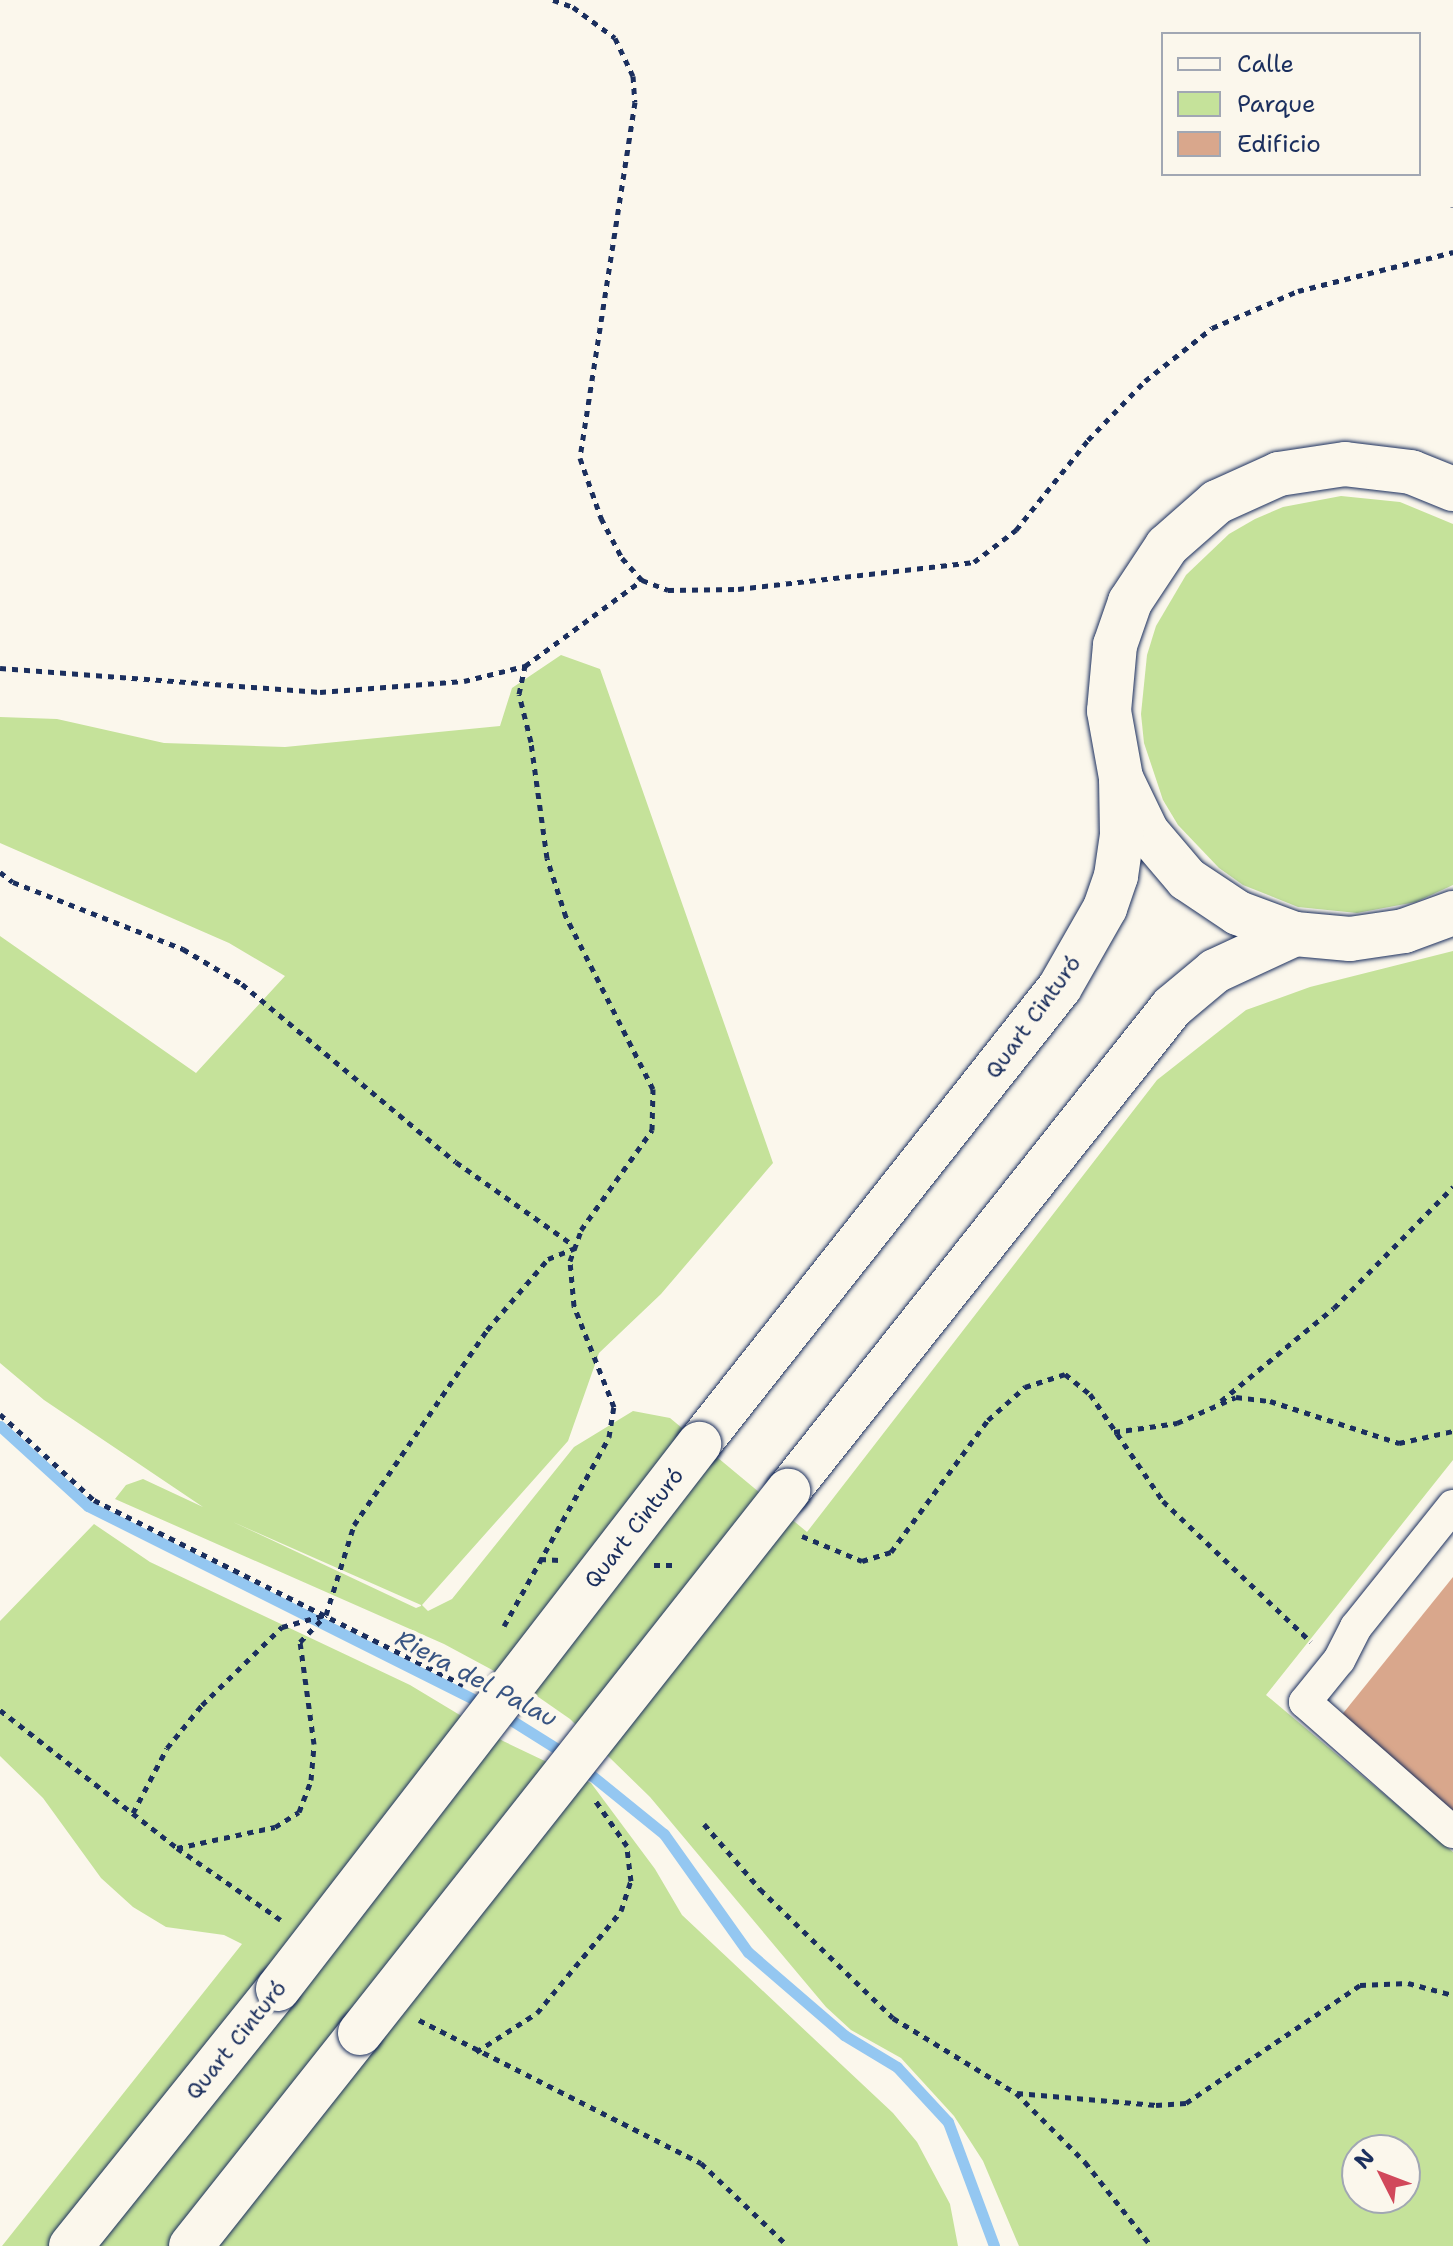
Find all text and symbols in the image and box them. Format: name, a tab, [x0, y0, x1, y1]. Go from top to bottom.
legend	[1161, 32, 1421, 176]
text: Calle	[1237, 48, 1294, 80]
text: Parque	[1237, 88, 1316, 120]
text: Edificio	[1237, 128, 1321, 160]
street label: Quart Cinturó	[980, 950, 1086, 1084]
street label: Quart Cinturó	[579, 1463, 689, 1593]
water label: Riera del Palau	[390, 1624, 562, 1734]
street label: Quart Cinturó	[180, 1975, 292, 2105]
north arrow	[1341, 2134, 1421, 2214]
text: N	[1348, 2143, 1381, 2175]

